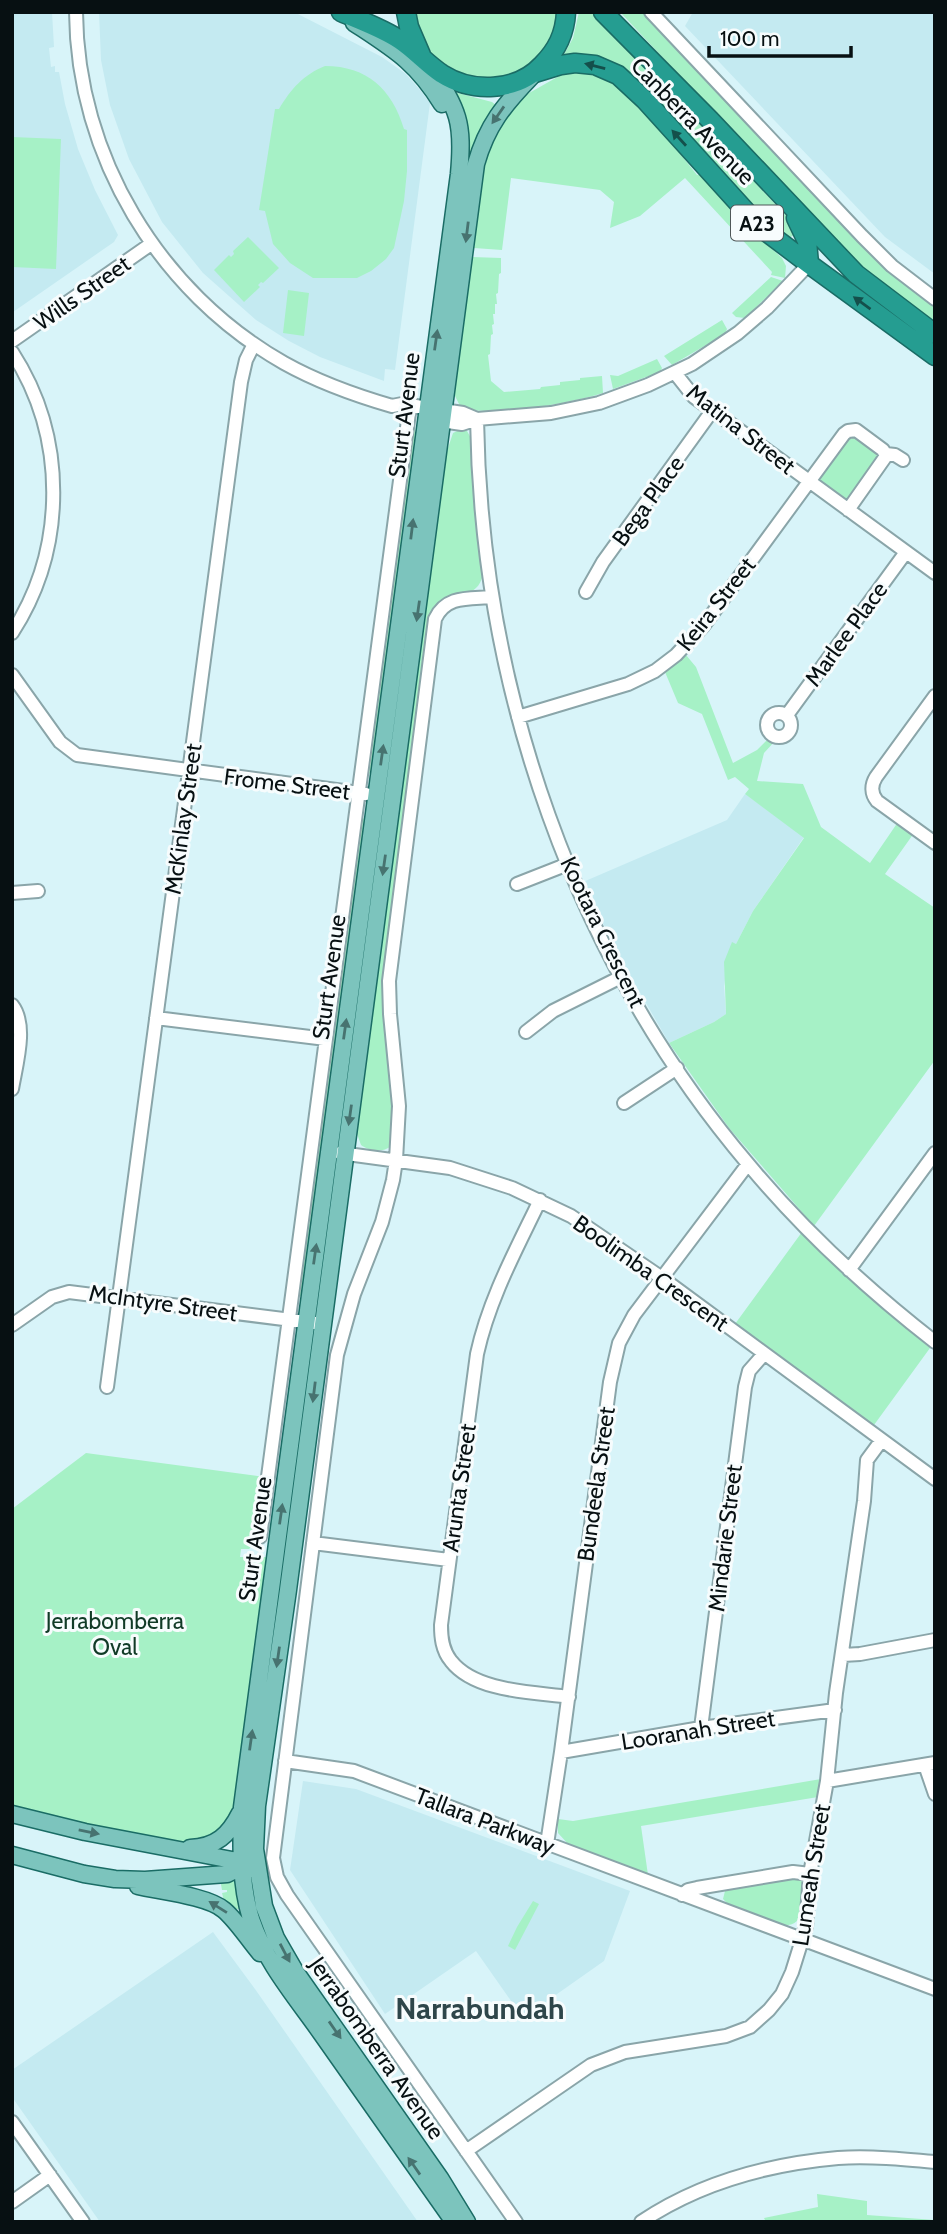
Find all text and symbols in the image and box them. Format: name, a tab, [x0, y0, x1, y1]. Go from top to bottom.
scale bar	[709, 14, 851, 58]
text: 100 m	[720, 26, 779, 51]
street label: Canberra Avenue	[625, 52, 761, 191]
one-way arrow	[584, 60, 606, 71]
one-way arrow	[491, 106, 505, 124]
one-way arrow	[671, 129, 687, 147]
road number: A23	[731, 206, 783, 241]
one-way arrow	[461, 221, 472, 243]
street label: Wills Street	[28, 250, 136, 336]
one-way arrow	[853, 296, 871, 310]
one-way arrow	[431, 329, 442, 351]
street label: Sturt Avenue	[382, 351, 426, 479]
street label: Matina Street	[681, 378, 801, 480]
street label: Bega Place	[606, 450, 690, 552]
one-way arrow	[406, 518, 417, 540]
street label: Keira Street	[671, 551, 761, 656]
street label: Marlee Place	[799, 576, 893, 692]
one-way arrow	[412, 600, 423, 622]
street label: McKinlay Street	[159, 742, 207, 896]
one-way arrow	[376, 744, 387, 766]
street label: Frome Street	[222, 762, 352, 806]
street label: Kootara Crescent	[554, 852, 652, 1012]
one-way arrow	[378, 854, 389, 876]
street label: Sturt Avenue	[306, 912, 352, 1041]
one-way arrow	[340, 1018, 351, 1040]
one-way arrow	[345, 1104, 356, 1126]
street label: Boolimba Crescent	[568, 1209, 734, 1337]
one-way arrow	[310, 1243, 321, 1265]
street label: McIntyre Street	[87, 1279, 239, 1327]
one-way arrow	[308, 1381, 319, 1403]
street label: Bundeela Street	[571, 1405, 621, 1563]
street label: Arunta Street	[436, 1422, 482, 1554]
street label: Mindarie Street	[702, 1463, 748, 1613]
street label: Sturt Avenue	[232, 1474, 278, 1603]
one-way arrow	[276, 1503, 287, 1525]
park label: Jerrabomberra Oval	[45, 1607, 184, 1661]
one-way arrow	[272, 1646, 283, 1668]
street label: Looranah Street	[619, 1704, 777, 1756]
one-way arrow	[246, 1729, 257, 1751]
street label: Tallara Parkway	[411, 1782, 559, 1861]
street label: Lumeah Street	[786, 1802, 836, 1948]
one-way arrow	[78, 1827, 100, 1838]
one-way arrow	[208, 1901, 227, 1914]
one-way arrow	[279, 1943, 290, 1963]
street label: Jerrabomberra Avenue	[303, 1951, 451, 2145]
district label: Narrabundah	[395, 1990, 565, 2027]
one-way arrow	[328, 2020, 341, 2039]
one-way arrow	[407, 2157, 421, 2175]

